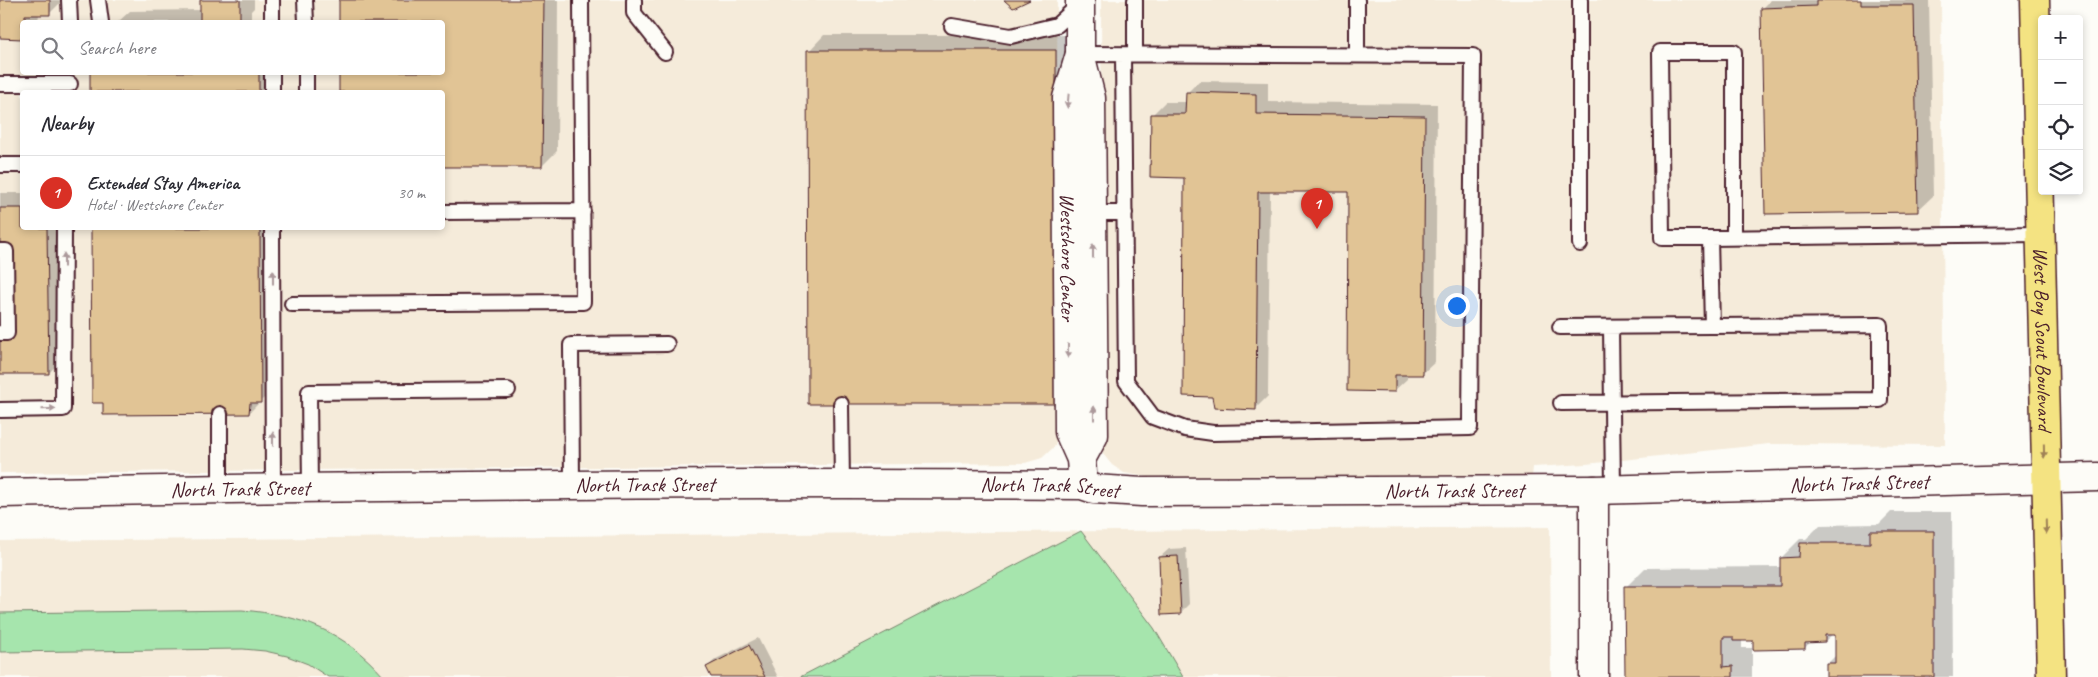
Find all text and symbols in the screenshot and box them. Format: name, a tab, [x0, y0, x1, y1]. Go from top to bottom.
map controls	[2038, 15, 2083, 195]
button: +	[2038, 15, 2083, 60]
search box	[20, 20, 445, 75]
icon: search	[38, 34, 66, 62]
text: Search here	[78, 36, 155, 60]
button: −	[2038, 60, 2083, 105]
one-way arrow	[1064, 94, 1072, 110]
button: locate	[2038, 105, 2083, 150]
text: Nearby	[40, 110, 93, 136]
button: layers	[2038, 150, 2083, 195]
text: Extended Stay America	[87, 171, 239, 195]
text: 1	[52, 183, 60, 203]
text: 30 m	[398, 183, 425, 203]
pin: 1	[1301, 188, 1333, 229]
street label: Westshore Center	[1055, 193, 1081, 322]
text: Hotel · Westshore Center	[87, 195, 223, 215]
one-way arrow	[1089, 243, 1097, 259]
street label: West Boy Scout Boulevard	[2028, 247, 2058, 434]
one-way arrow	[60, 252, 68, 268]
one-way arrow	[269, 268, 277, 284]
your location	[1444, 293, 1470, 319]
one-way arrow	[1065, 343, 1073, 359]
one-way arrow	[41, 405, 57, 413]
one-way arrow	[1090, 405, 1098, 421]
one-way arrow	[269, 431, 277, 447]
one-way arrow	[2041, 443, 2049, 459]
street label: North Trask Street	[1789, 468, 1932, 498]
street label: North Trask Street	[575, 471, 718, 498]
street label: North Trask Street	[980, 471, 1123, 504]
street label: North Trask Street	[170, 475, 313, 503]
street label: North Trask Street	[1385, 477, 1527, 504]
one-way arrow	[2043, 519, 2051, 535]

